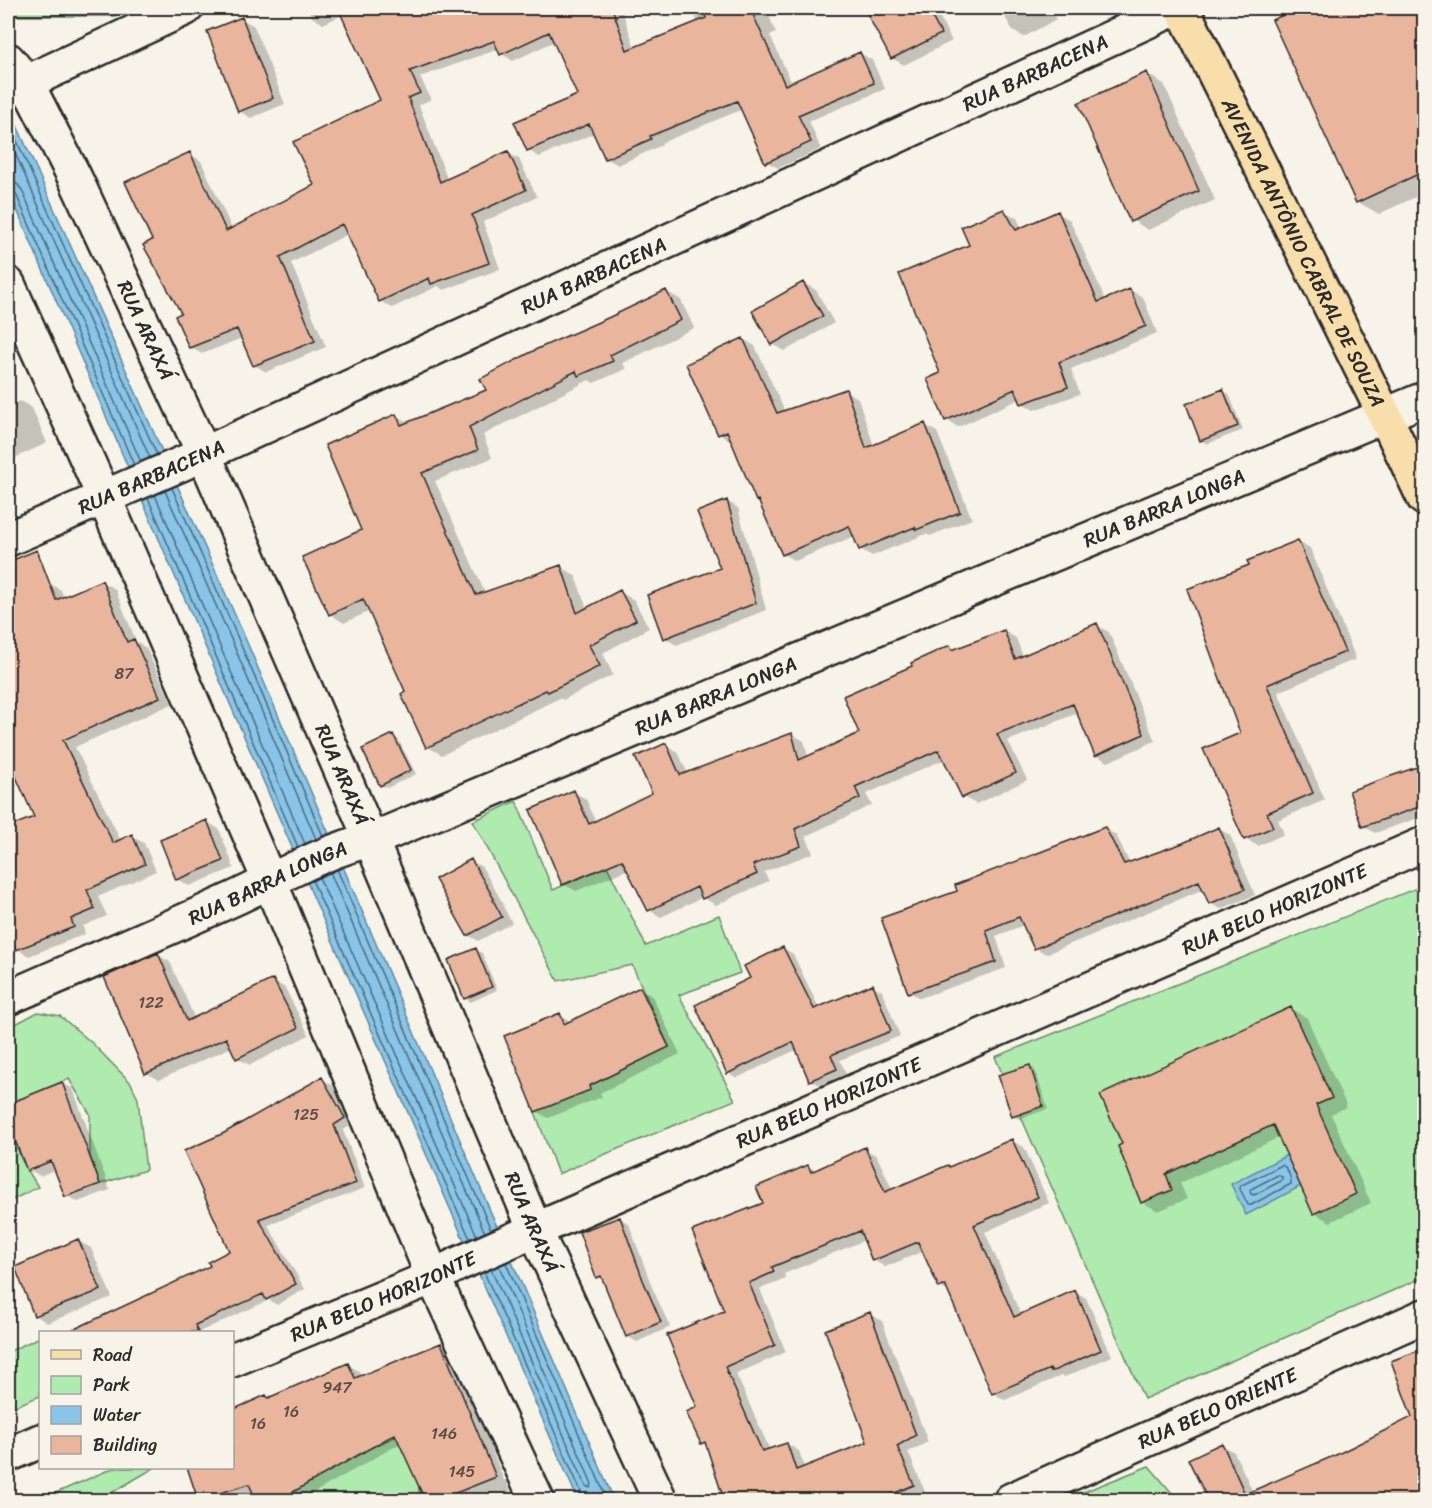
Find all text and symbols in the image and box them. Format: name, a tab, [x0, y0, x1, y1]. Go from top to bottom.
street label: RUA BARBACENA	[957, 25, 1114, 122]
street label: AVENIDA ANTÔNIO CABRAL DE SOUZA	[1211, 91, 1395, 413]
street label: RUA BARBACENA	[515, 227, 672, 324]
street label: RUA ARAXÁ	[107, 274, 185, 389]
street label: RUA BARBACENA	[72, 430, 230, 525]
street label: RUA BARRA LONGA	[1078, 459, 1251, 558]
street label: RUA BARRA LONGA	[630, 647, 802, 746]
house number: 87	[115, 659, 134, 688]
street label: RUA ARAXÁ	[305, 718, 381, 833]
street label: RUA BARRA LONGA	[182, 831, 352, 935]
street label: RUA BELO HORIZONTE	[1176, 853, 1375, 965]
house number: 122	[138, 988, 164, 1017]
street label: RUA BELO HORIZONTE	[730, 1046, 929, 1159]
house number: 125	[293, 1100, 319, 1129]
street label: RUA ARAXÁ	[494, 1166, 571, 1281]
street label: RUA BELO HORIZONTE	[285, 1240, 484, 1352]
legend	[39, 1331, 234, 1469]
text: Road	[93, 1339, 133, 1371]
street label: RUA BELO ORIENTE	[1132, 1357, 1305, 1459]
text: Park	[93, 1369, 130, 1401]
house number: 947	[323, 1373, 352, 1402]
house number: 16	[283, 1397, 299, 1426]
text: Water	[93, 1399, 142, 1431]
house number: 16	[250, 1409, 266, 1438]
house number: 146	[431, 1419, 457, 1448]
text: Building	[93, 1429, 157, 1461]
house number: 145	[449, 1457, 476, 1486]

